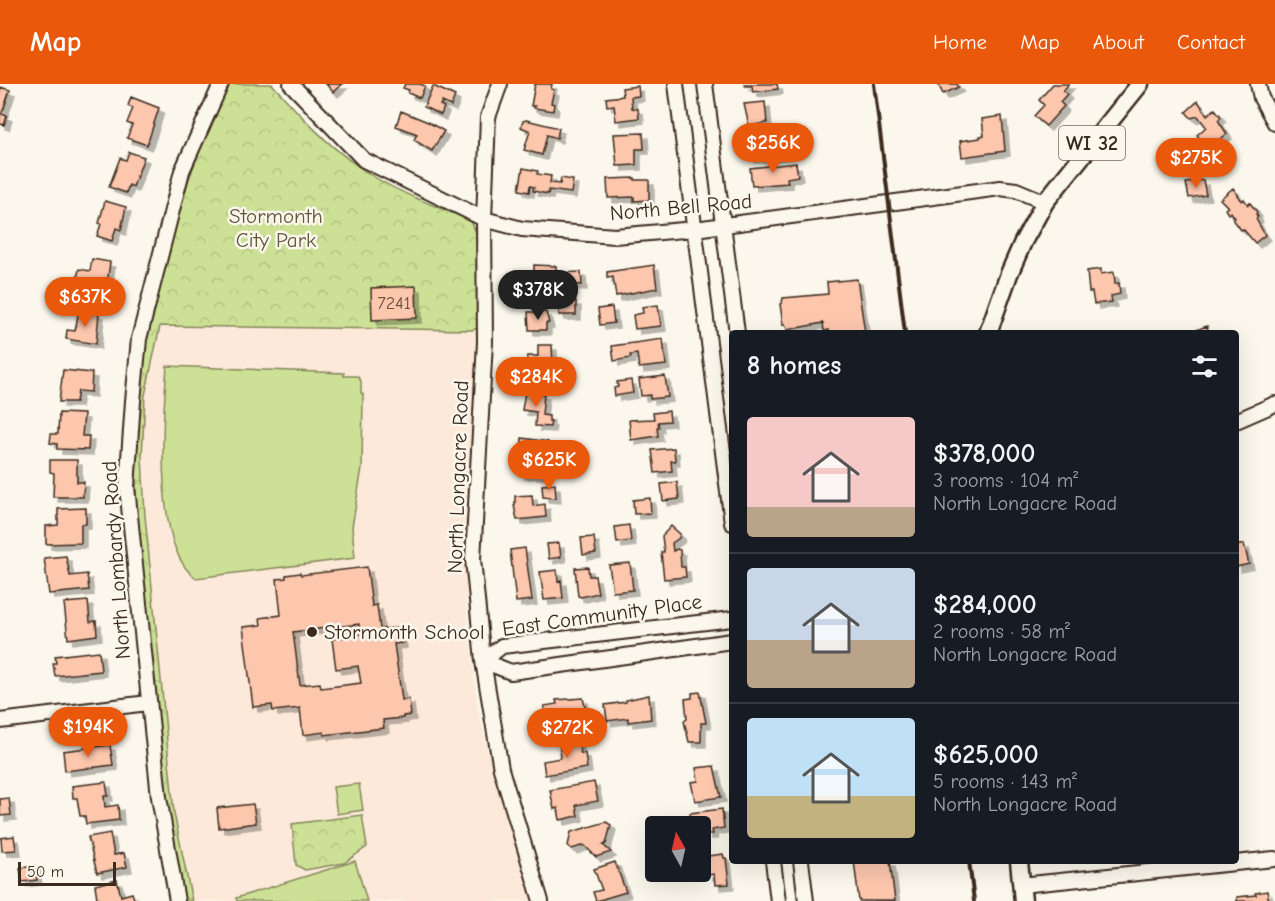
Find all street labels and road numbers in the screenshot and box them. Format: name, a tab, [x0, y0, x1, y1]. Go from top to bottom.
road number: WI 32	[1059, 126, 1125, 160]
street label: North Bell Road	[609, 189, 753, 225]
street label: North Longacre Road	[443, 380, 473, 574]
street label: North Lombardy Road	[97, 460, 135, 660]
street label: East Community Place	[501, 589, 703, 641]

